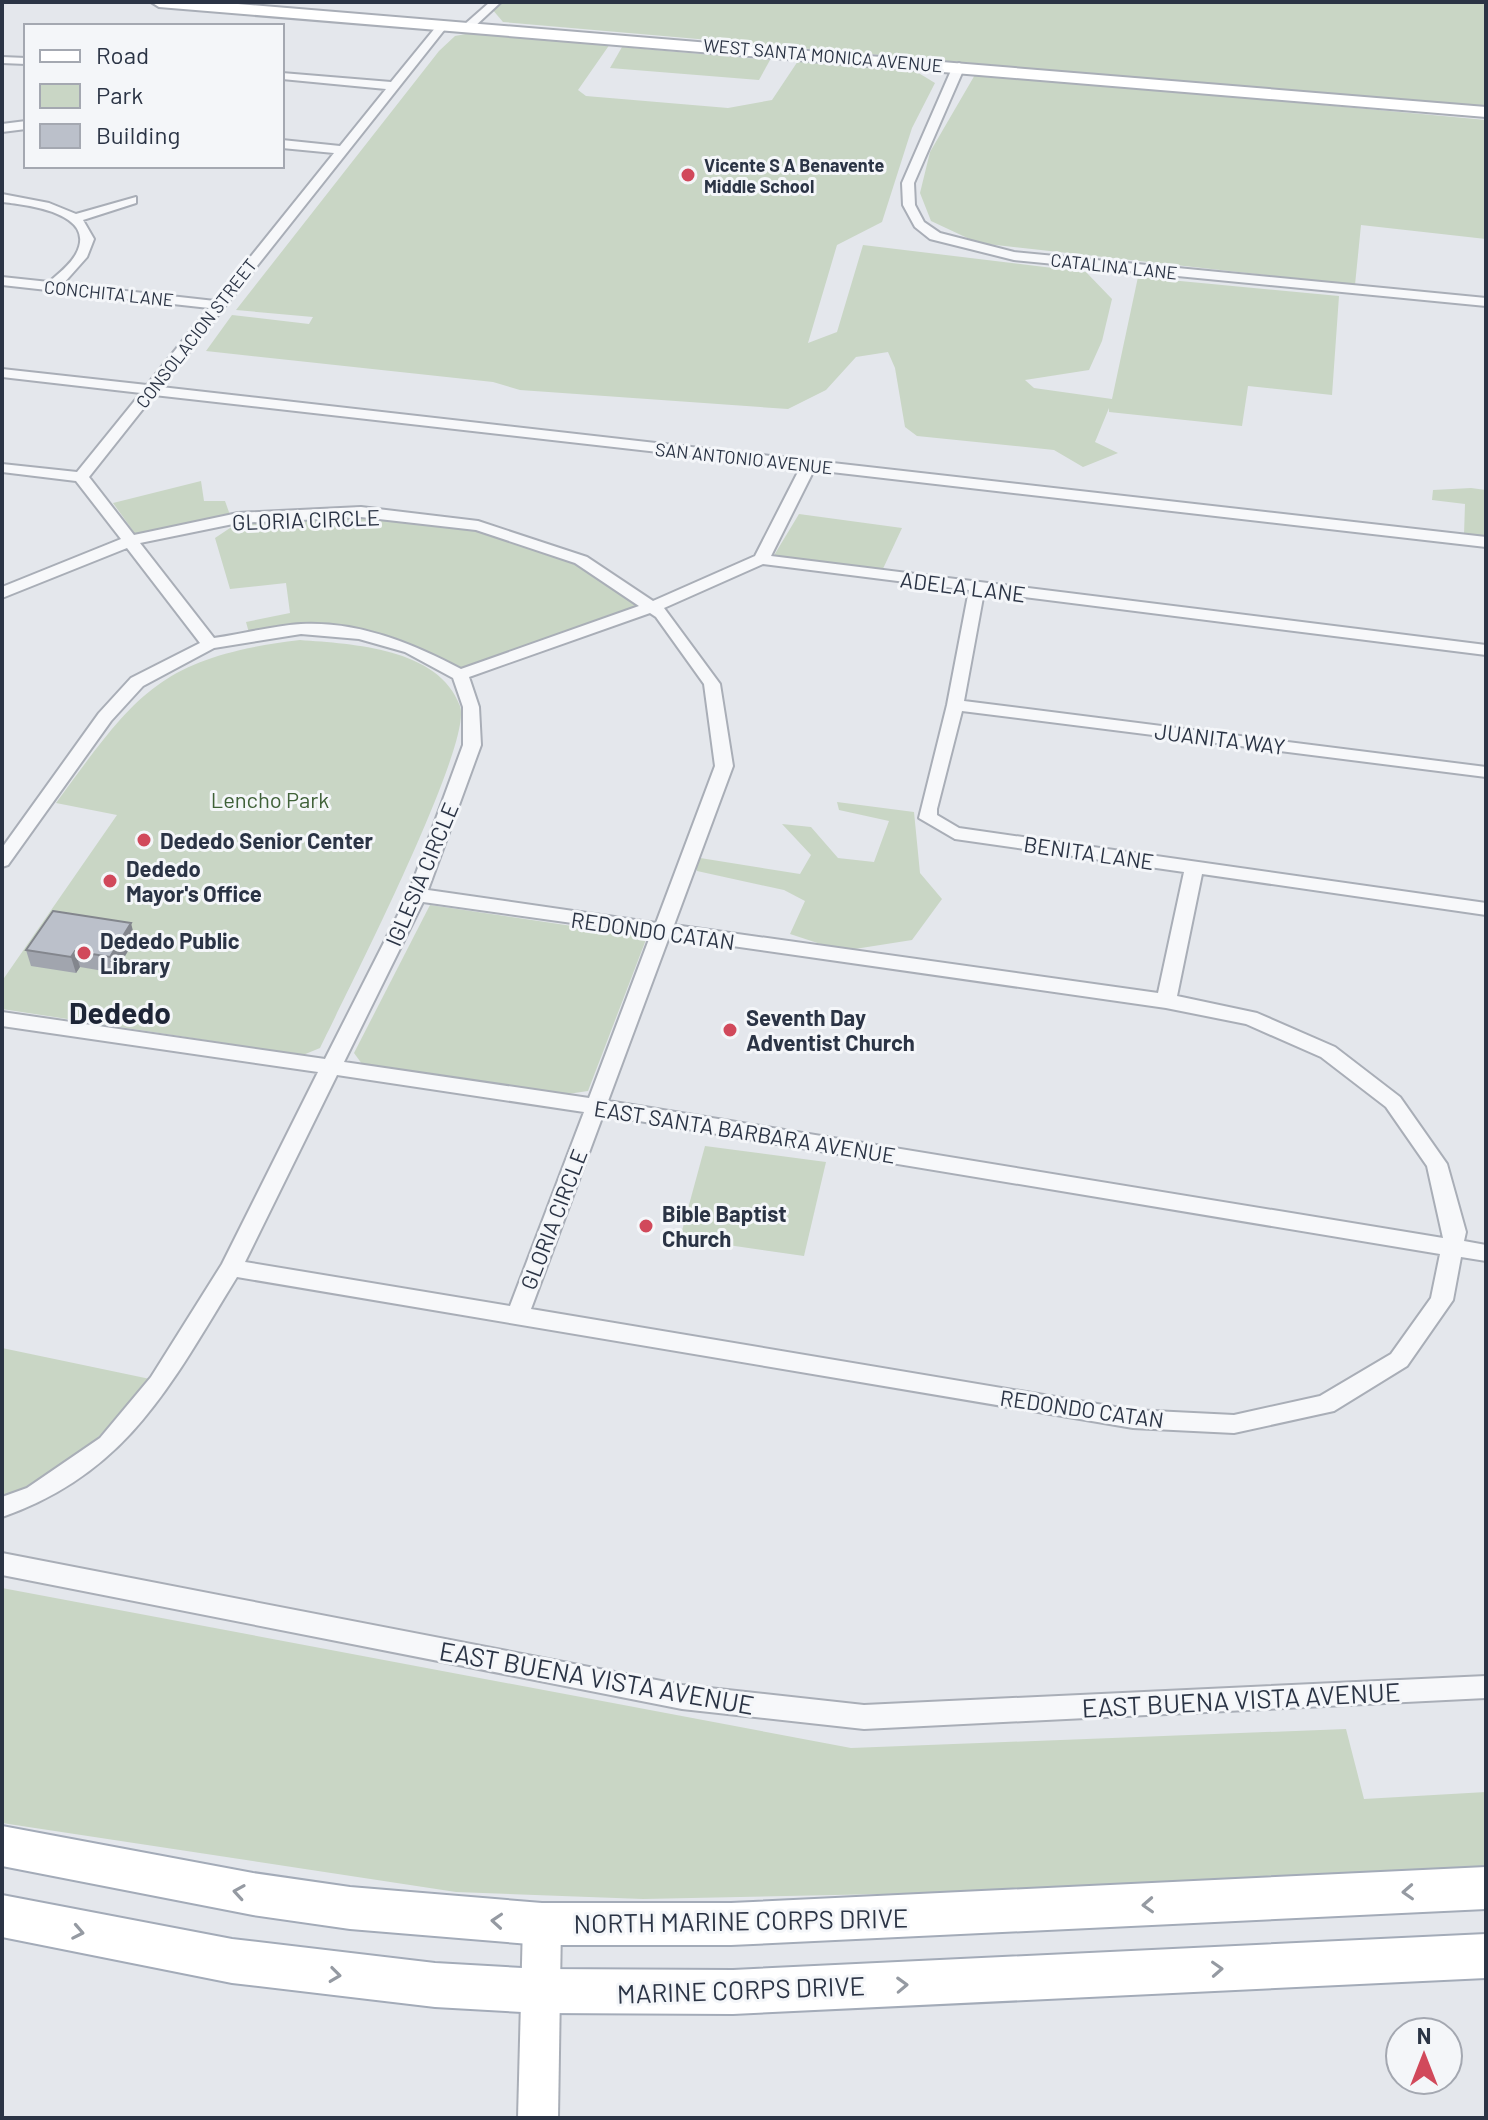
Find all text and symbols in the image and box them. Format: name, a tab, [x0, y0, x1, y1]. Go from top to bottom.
legend	[24, 24, 284, 168]
street label: WEST SANTA MONICA AVENUE	[702, 34, 944, 76]
text: Road	[96, 40, 149, 69]
text: Park	[96, 80, 143, 109]
text: Building	[96, 120, 180, 149]
place label: Vicente S A Benavente Middle School	[704, 154, 884, 197]
marker: Vicente S A Benavente Middle School	[679, 166, 697, 184]
street label: CATALINA LANE	[1050, 248, 1178, 284]
street label: CONSOLACION STREET	[131, 254, 261, 412]
street label: CONCHITA LANE	[43, 275, 175, 311]
street label: SAN ANTONIO AVENUE	[654, 438, 834, 478]
street label: GLORIA CIRCLE	[231, 503, 381, 535]
street label: ADELA LANE	[899, 565, 1027, 607]
street label: JUANITA WAY	[1153, 717, 1287, 759]
park label: Lencho Park	[211, 786, 329, 812]
street label: IGLESIA CIRCLE	[379, 799, 463, 949]
place label: Dededo Senior Center	[160, 827, 374, 853]
street label: BENITA LANE	[1022, 830, 1156, 874]
marker: Dededo Senior Center	[135, 831, 153, 849]
place label: Dededo Mayor's Office	[126, 855, 262, 906]
marker: Dededo Mayor's Office	[101, 872, 119, 890]
street label: REDONDO CATAN	[570, 906, 736, 954]
place label: Dededo Public Library	[100, 927, 240, 978]
marker: Dededo Public Library	[75, 944, 93, 962]
district label: Dededo	[69, 994, 171, 1030]
place label: Seventh Day Adventist Church	[746, 1004, 915, 1055]
marker: Seventh Day Adventist Church	[721, 1021, 739, 1039]
street label: EAST SANTA BARBARA AVENUE	[592, 1094, 898, 1168]
street label: GLORIA CIRCLE	[514, 1145, 592, 1293]
place label: Bible Baptist Church	[662, 1200, 787, 1251]
marker: Bible Baptist Church	[637, 1217, 655, 1235]
street label: REDONDO CATAN	[999, 1384, 1165, 1432]
street label: EAST BUENA VISTA AVENUE	[437, 1634, 757, 1720]
street label: EAST BUENA VISTA AVENUE	[1081, 1675, 1401, 1723]
one-way arrow	[1401, 1883, 1414, 1900]
one-way arrow	[232, 1884, 245, 1901]
one-way arrow	[1141, 1896, 1154, 1913]
street label: NORTH MARINE CORPS DRIVE	[573, 1902, 909, 1938]
one-way arrow	[490, 1912, 503, 1929]
one-way arrow	[72, 1923, 85, 1940]
one-way arrow	[1211, 1961, 1224, 1978]
one-way arrow	[329, 1966, 342, 1983]
street label: MARINE CORPS DRIVE	[616, 1969, 866, 2009]
one-way arrow	[896, 1976, 909, 1993]
north arrow	[1384, 2016, 1464, 2096]
text: N	[1417, 2022, 1431, 2048]

